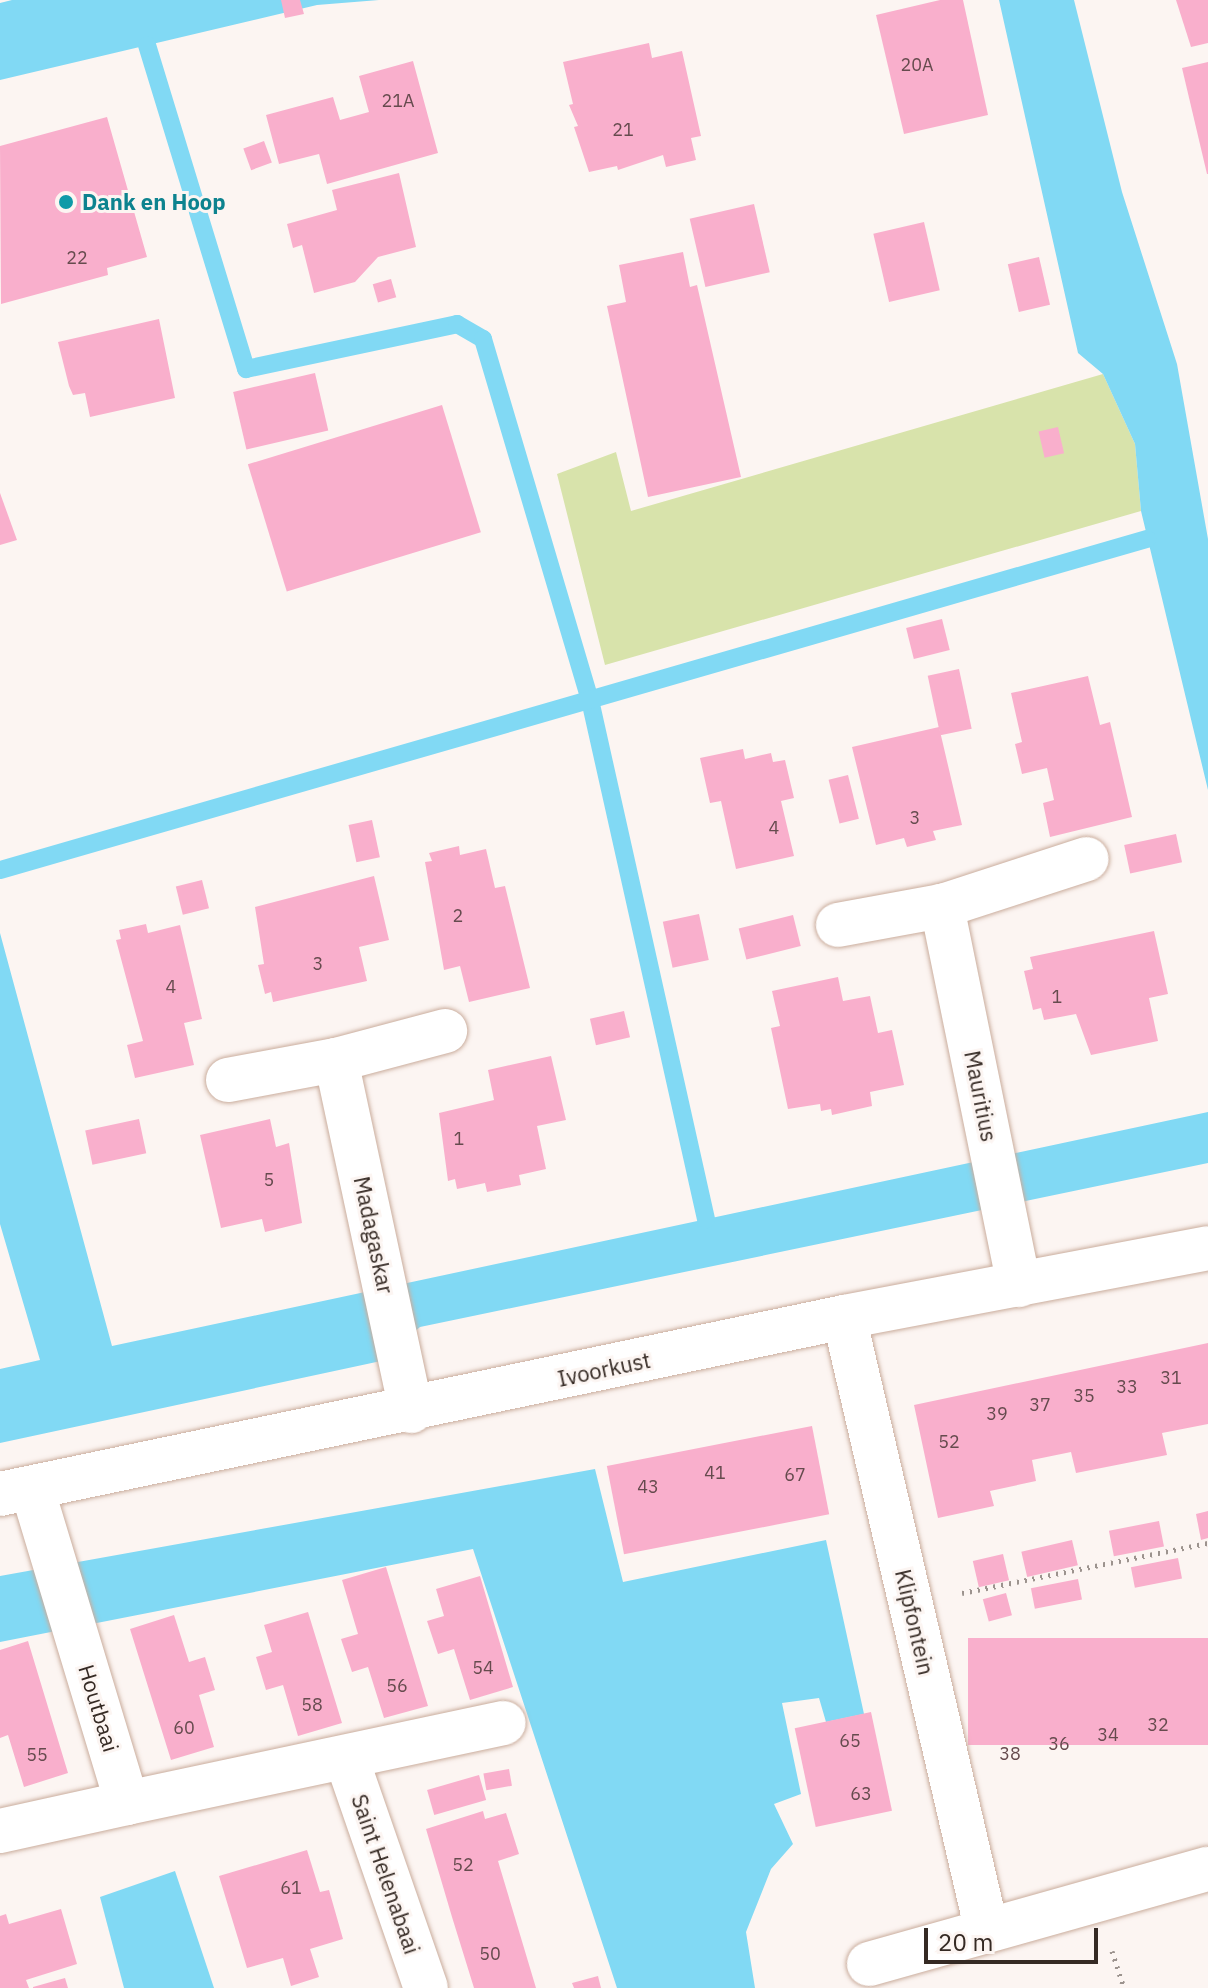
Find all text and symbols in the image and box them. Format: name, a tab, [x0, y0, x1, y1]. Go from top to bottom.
house number: 20A	[900, 54, 934, 76]
house number: 21A	[381, 90, 415, 112]
house number: 21	[612, 119, 634, 141]
place label: Dank en Hoop	[82, 189, 226, 215]
marker: Dank en Hoop	[57, 193, 75, 211]
house number: 22	[66, 247, 88, 269]
house number: 3	[910, 807, 920, 829]
house number: 4	[769, 817, 779, 839]
house number: 2	[453, 905, 463, 927]
house number: 3	[313, 953, 323, 975]
house number: 4	[166, 976, 176, 998]
house number: 1	[1052, 986, 1062, 1008]
street label: Mauritius	[959, 1048, 1003, 1144]
house number: 1	[454, 1128, 464, 1150]
house number: 5	[264, 1169, 274, 1191]
street label: Madagaskar	[349, 1174, 399, 1296]
street label: Ivoorkust	[555, 1346, 653, 1392]
house number: 31	[1160, 1367, 1182, 1389]
house number: 33	[1116, 1376, 1138, 1398]
house number: 35	[1073, 1385, 1095, 1407]
house number: 37	[1029, 1394, 1051, 1416]
house number: 39	[986, 1403, 1008, 1425]
house number: 52	[938, 1431, 960, 1453]
house number: 41	[704, 1462, 726, 1484]
house number: 67	[784, 1464, 806, 1486]
house number: 43	[637, 1476, 659, 1498]
street label: Klipfontein	[890, 1567, 940, 1677]
house number: 54	[472, 1657, 494, 1679]
street label: Houtbaai	[73, 1661, 125, 1755]
house number: 56	[386, 1675, 408, 1697]
house number: 58	[301, 1694, 323, 1716]
house number: 32	[1147, 1714, 1169, 1736]
house number: 60	[173, 1717, 195, 1739]
house number: 34	[1097, 1724, 1119, 1746]
house number: 65	[839, 1730, 861, 1752]
house number: 36	[1048, 1733, 1070, 1755]
house number: 38	[999, 1743, 1021, 1765]
house number: 55	[26, 1744, 48, 1766]
house number: 63	[850, 1783, 872, 1805]
street label: Saint Helenabaai	[346, 1791, 426, 1957]
house number: 52	[452, 1854, 474, 1876]
house number: 61	[280, 1877, 302, 1899]
scale bar	[928, 1912, 1102, 1962]
text: 20 m	[938, 1926, 993, 1958]
house number: 50	[479, 1943, 501, 1965]

